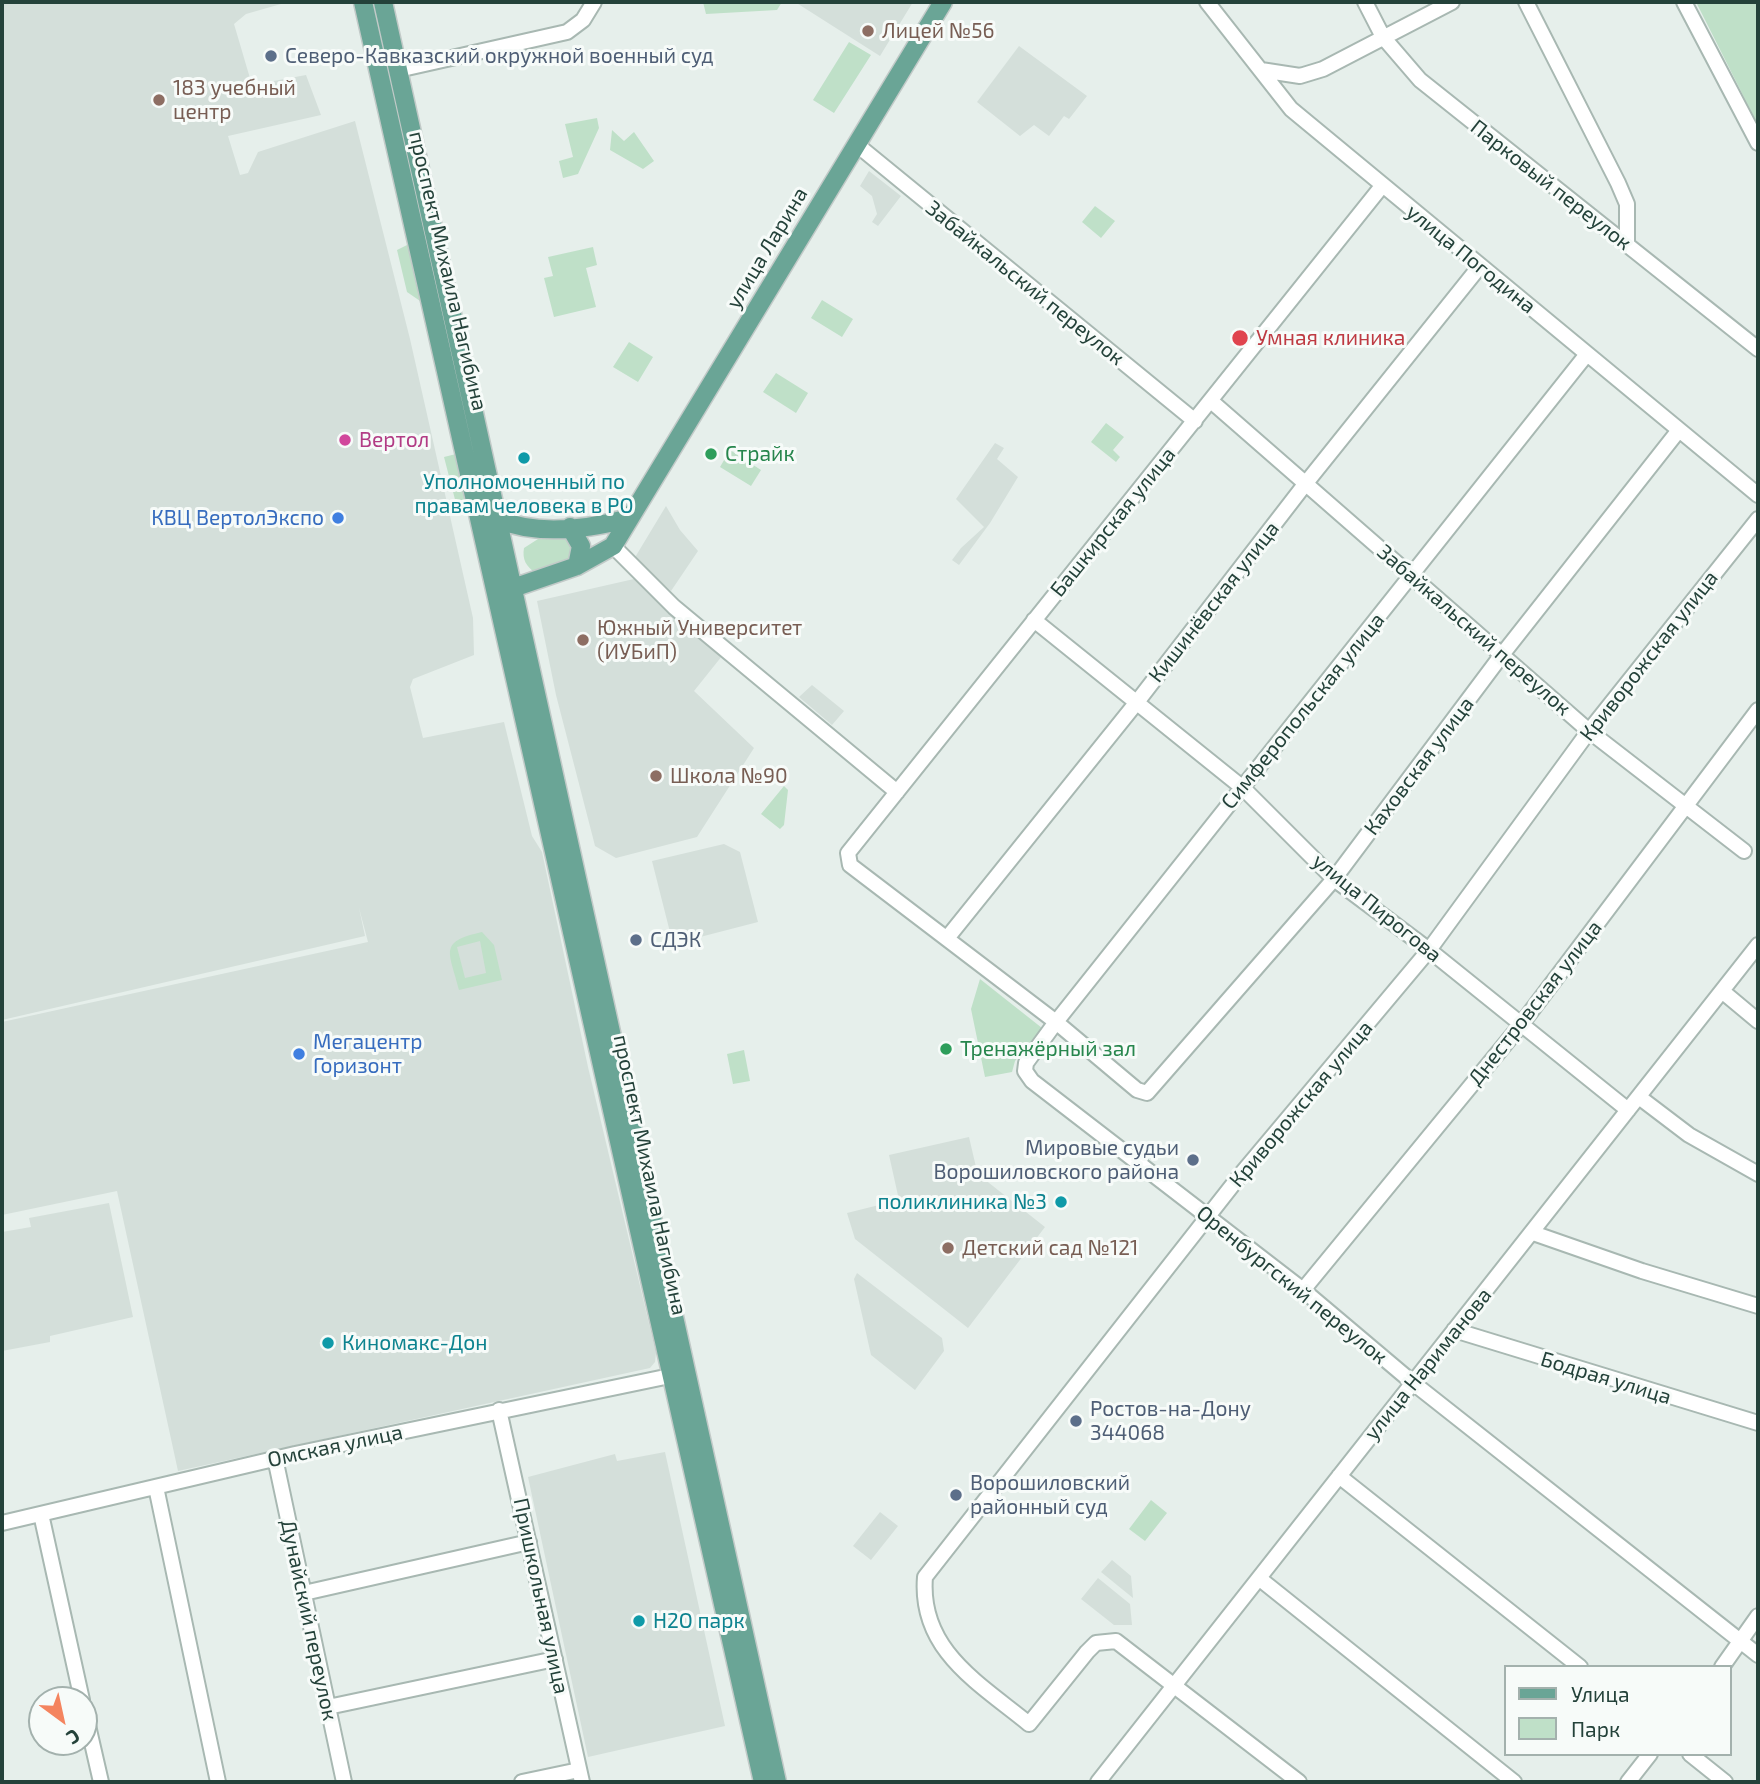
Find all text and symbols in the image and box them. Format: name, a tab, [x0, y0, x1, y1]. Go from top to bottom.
place label: Лицей №56	[882, 18, 994, 44]
marker: Лицей №56	[860, 23, 876, 39]
place label: Северо-Кавказский окружной военный суд	[285, 43, 714, 69]
marker: Северо-Кавказский окружной военный суд	[263, 48, 279, 64]
place label: 183 учебный центр	[173, 75, 296, 125]
marker: 183 учебный центр	[151, 92, 167, 108]
street label: Парковый переулок	[1466, 114, 1636, 256]
street label: проспект Михаила Нагибина	[404, 129, 492, 413]
street label: улица Ларина	[721, 183, 813, 313]
street label: Забайкальский переулок	[921, 195, 1129, 371]
street label: улица Погодина	[1401, 199, 1541, 319]
place label: Умная клиника	[1256, 325, 1405, 351]
marker: Умная клиника	[1230, 328, 1250, 348]
place label: Вертол	[359, 427, 429, 453]
marker: Вертол	[337, 432, 353, 448]
place label: Страйк	[725, 441, 795, 467]
street label: Башкирская улица	[1045, 442, 1181, 602]
marker: Страйк	[703, 446, 719, 462]
marker: Уполномоченный по правам человека в РО	[516, 450, 532, 466]
place label: Уполномоченный по правам человека в РО	[414, 469, 634, 519]
place label: КВЦ ВертолЭкспо	[151, 505, 324, 531]
marker: КВЦ ВертолЭкспо	[330, 510, 346, 526]
street label: Кишинёвская улица	[1143, 517, 1285, 687]
street label: Забайкальский переулок	[1372, 539, 1576, 721]
street label: Криворожская улица	[1575, 566, 1723, 746]
street label: Симферопольская улица	[1216, 608, 1390, 814]
place label: Южный Университет (ИУБиП)	[597, 615, 802, 665]
marker: Южный Университет (ИУБиП)	[575, 632, 591, 648]
street label: Каховская улица	[1359, 692, 1479, 840]
place label: Школа №90	[670, 763, 788, 789]
marker: Школа №90	[648, 768, 664, 784]
street label: улица Пирогова	[1307, 848, 1447, 968]
street label: Днестровская улица	[1463, 915, 1607, 1091]
place label: СДЭК	[650, 927, 701, 953]
marker: СДЭК	[628, 932, 644, 948]
street label: Криворожская улица	[1224, 1016, 1378, 1192]
place label: Мегацентр Горизонт	[313, 1029, 423, 1079]
street label: проспект Михаила Нагибина	[608, 1032, 692, 1318]
place label: Тренажёрный зал	[960, 1036, 1136, 1062]
marker: Тренажёрный зал	[938, 1041, 954, 1057]
marker: Мегацентр Горизонт	[291, 1046, 307, 1062]
place label: Мировые судьи Ворошиловского района	[933, 1135, 1179, 1185]
marker: Мировые судьи Ворошиловского района	[1185, 1152, 1201, 1168]
place label: поликлиника №3	[877, 1189, 1047, 1215]
marker: поликлиника №3	[1053, 1194, 1069, 1210]
street label: Оренбургский переулок	[1192, 1200, 1392, 1370]
place label: Детский сад №121	[962, 1235, 1138, 1261]
marker: Детский сад №121	[940, 1240, 956, 1256]
street label: улица Нариманова	[1359, 1283, 1497, 1445]
place label: Киномакс-Дон	[342, 1330, 488, 1356]
marker: Киномакс-Дон	[320, 1335, 336, 1351]
street label: Бодрая улица	[1538, 1346, 1674, 1410]
place label: Ростов-на-Дону 344068	[1090, 1396, 1251, 1446]
marker: Ростов-на-Дону 344068	[1068, 1413, 1084, 1429]
street label: Омская улица	[265, 1419, 405, 1473]
place label: Ворошиловский районный суд	[970, 1470, 1130, 1520]
marker: Ворошиловский районный суд	[948, 1487, 964, 1503]
street label: Пришкольная улица	[508, 1496, 574, 1696]
street label: Дунайский переулок	[275, 1517, 343, 1723]
place label: H2O парк	[653, 1608, 745, 1634]
marker: H2O парк	[631, 1613, 647, 1629]
legend	[1504, 1665, 1732, 1756]
text: Улица	[1571, 1681, 1630, 1706]
north arrow	[28, 1686, 98, 1756]
text: Парк	[1571, 1716, 1620, 1741]
text: С	[63, 1725, 85, 1750]

